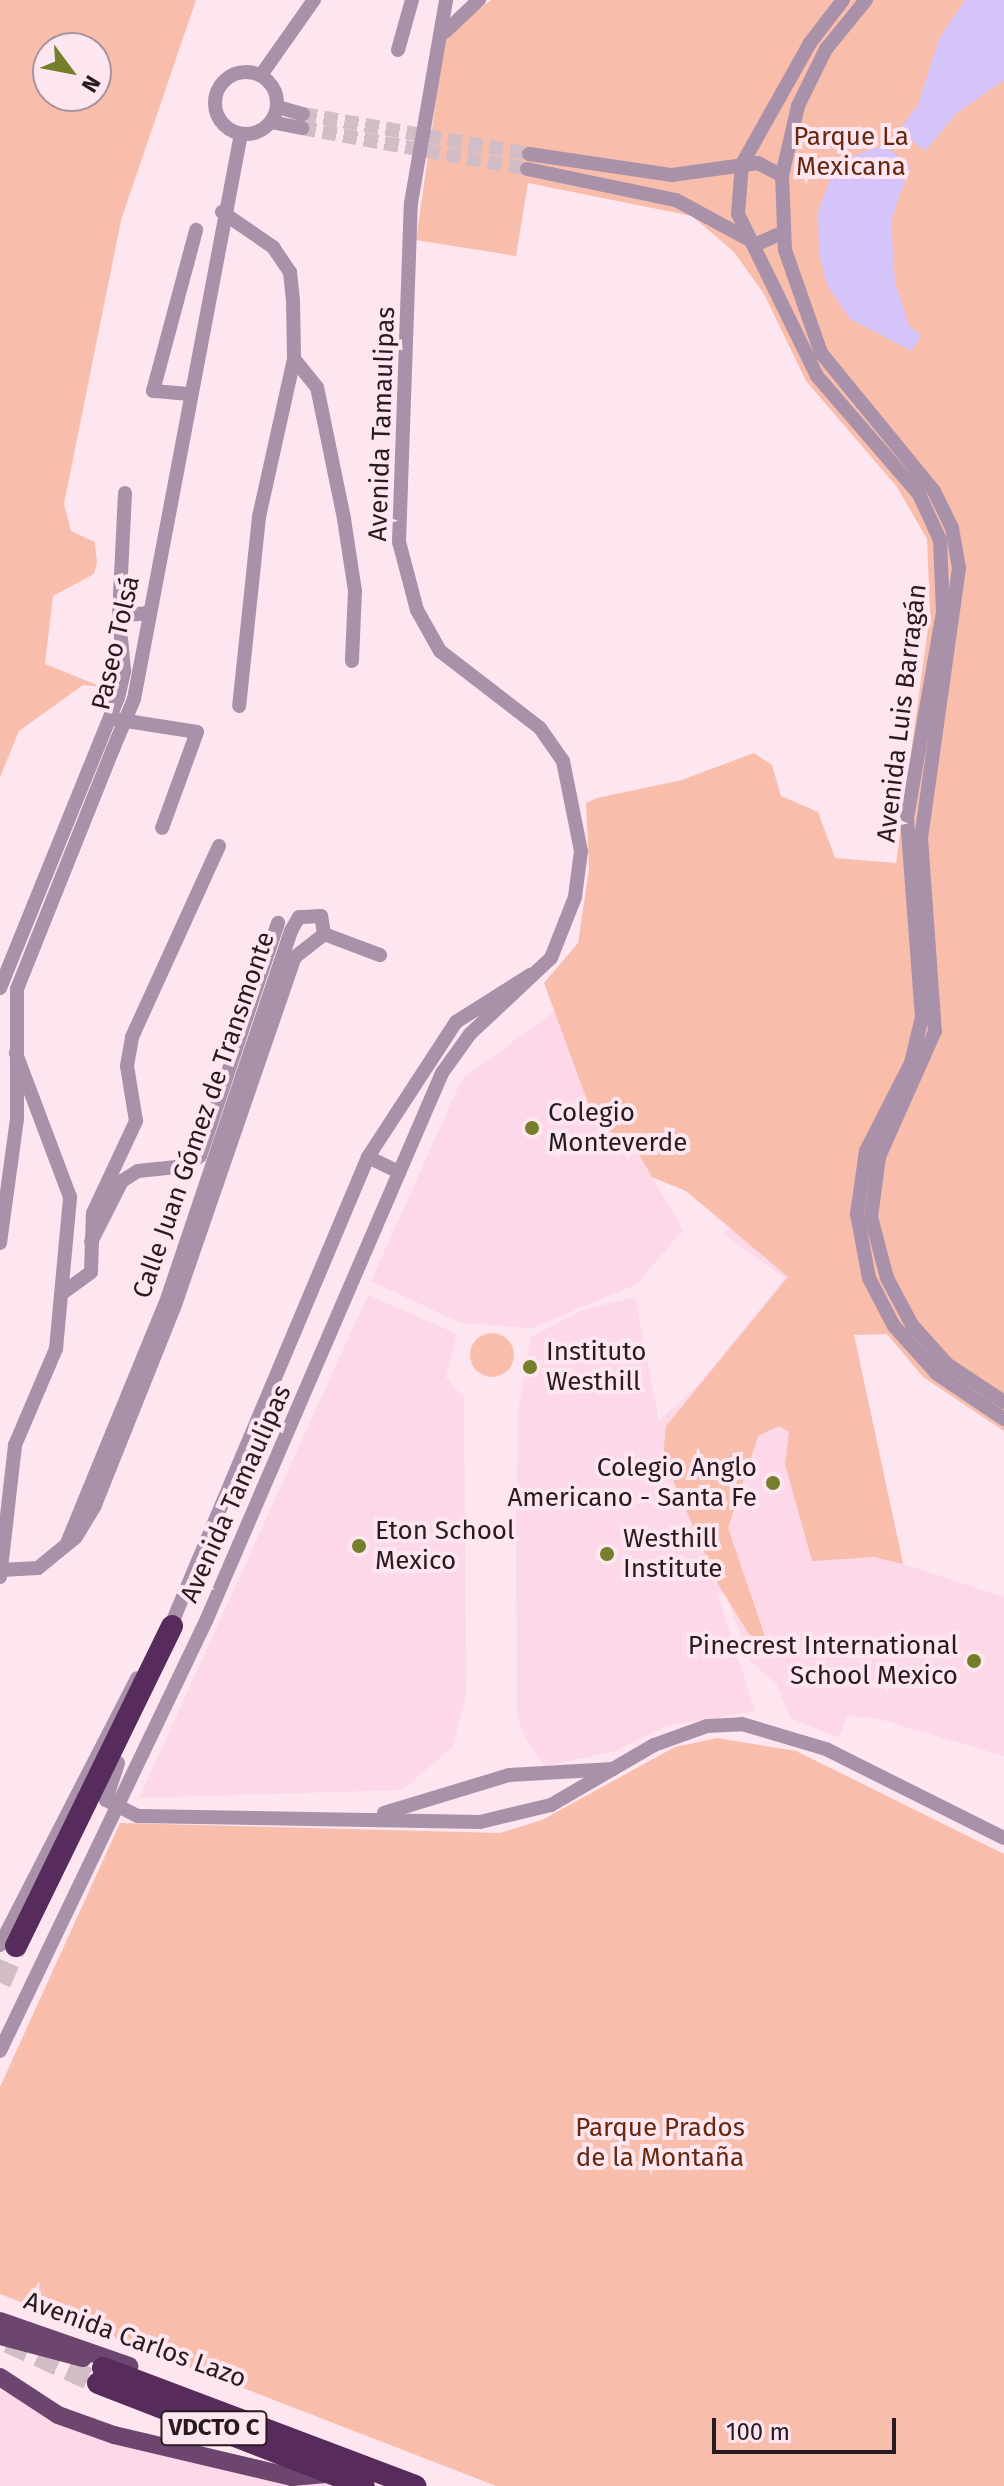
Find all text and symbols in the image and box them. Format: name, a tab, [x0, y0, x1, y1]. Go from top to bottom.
north arrow	[32, 32, 112, 112]
text: N	[76, 71, 106, 97]
park label: Parque La Mexicana	[793, 121, 909, 182]
street label: Avenida Tamaulipas	[362, 306, 402, 542]
street label: Paseo Tolsá	[85, 573, 147, 713]
street label: Avenida Luis Barragán	[871, 582, 933, 844]
street label: Calle Juan Gómez de Transmonte	[126, 928, 282, 1302]
place label: Colegio Monteverde	[548, 1097, 688, 1158]
marker: Colegio Monteverde	[523, 1119, 541, 1137]
place label: Instituto Westhill	[546, 1336, 646, 1398]
marker: Instituto Westhill	[521, 1358, 539, 1376]
street label: Avenida Tamaulipas	[174, 1380, 298, 1608]
place label: Colegio Anglo Americano - Santa Fe	[507, 1452, 757, 1514]
marker: Colegio Anglo Americano - Santa Fe	[764, 1474, 782, 1492]
place label: Eton School Mexico	[375, 1515, 515, 1576]
place label: Westhill Institute	[623, 1523, 722, 1584]
marker: Eton School Mexico	[350, 1537, 368, 1555]
marker: Westhill Institute	[598, 1545, 616, 1563]
place label: Pinecrest International School Mexico	[688, 1630, 958, 1692]
marker: Pinecrest International School Mexico	[965, 1652, 983, 1670]
park label: Parque Prados de la Montaña	[575, 2112, 745, 2174]
street label: Avenida Carlos Lazo	[20, 2285, 250, 2395]
scale bar	[716, 2402, 900, 2452]
road number: VDCTO C	[160, 2408, 268, 2448]
text: 100 m	[726, 2418, 790, 2446]

